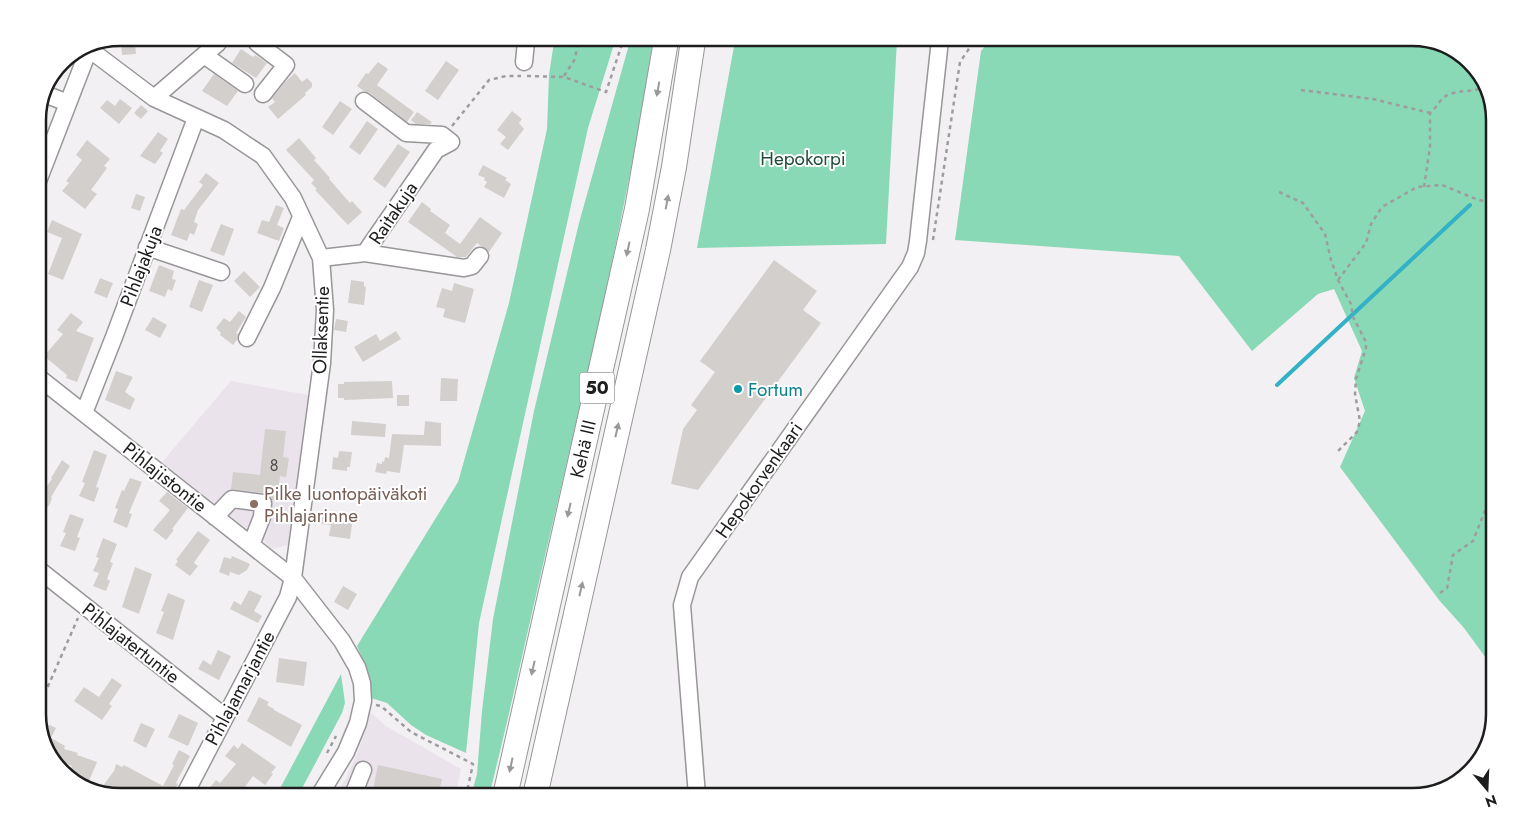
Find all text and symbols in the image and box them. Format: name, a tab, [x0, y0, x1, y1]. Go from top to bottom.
one-way arrow	[654, 81, 662, 97]
park label: Hepokorpi	[760, 145, 846, 172]
street label: Raitakuja	[362, 176, 424, 250]
one-way arrow	[663, 194, 671, 209]
street label: Pihlajakuja	[113, 222, 169, 310]
one-way arrow	[624, 241, 632, 256]
street label: Ollaksentie	[306, 285, 336, 374]
road number: 50	[580, 372, 614, 403]
place label: Fortum	[748, 376, 803, 403]
marker: Fortum	[732, 383, 744, 395]
street label: Kehä III	[563, 417, 603, 481]
street label: Hepokorvenkaari	[709, 417, 809, 543]
one-way arrow	[613, 423, 621, 438]
street label: Pihlajistontie	[117, 435, 213, 519]
house number: 8	[270, 454, 278, 477]
place label: Pilke luontopäiväkoti Pihlajarinne	[264, 480, 427, 529]
marker: Pilke luontopäiväkoti Pihlajarinne	[248, 498, 260, 510]
one-way arrow	[565, 502, 573, 517]
one-way arrow	[577, 581, 585, 596]
street label: Pihlajatertuntie	[76, 596, 186, 690]
street label: Pihlajamarjantie	[198, 626, 282, 750]
one-way arrow	[529, 661, 537, 676]
one-way arrow	[507, 758, 515, 774]
north arrow	[1462, 764, 1512, 814]
text: N	[1483, 790, 1500, 813]

